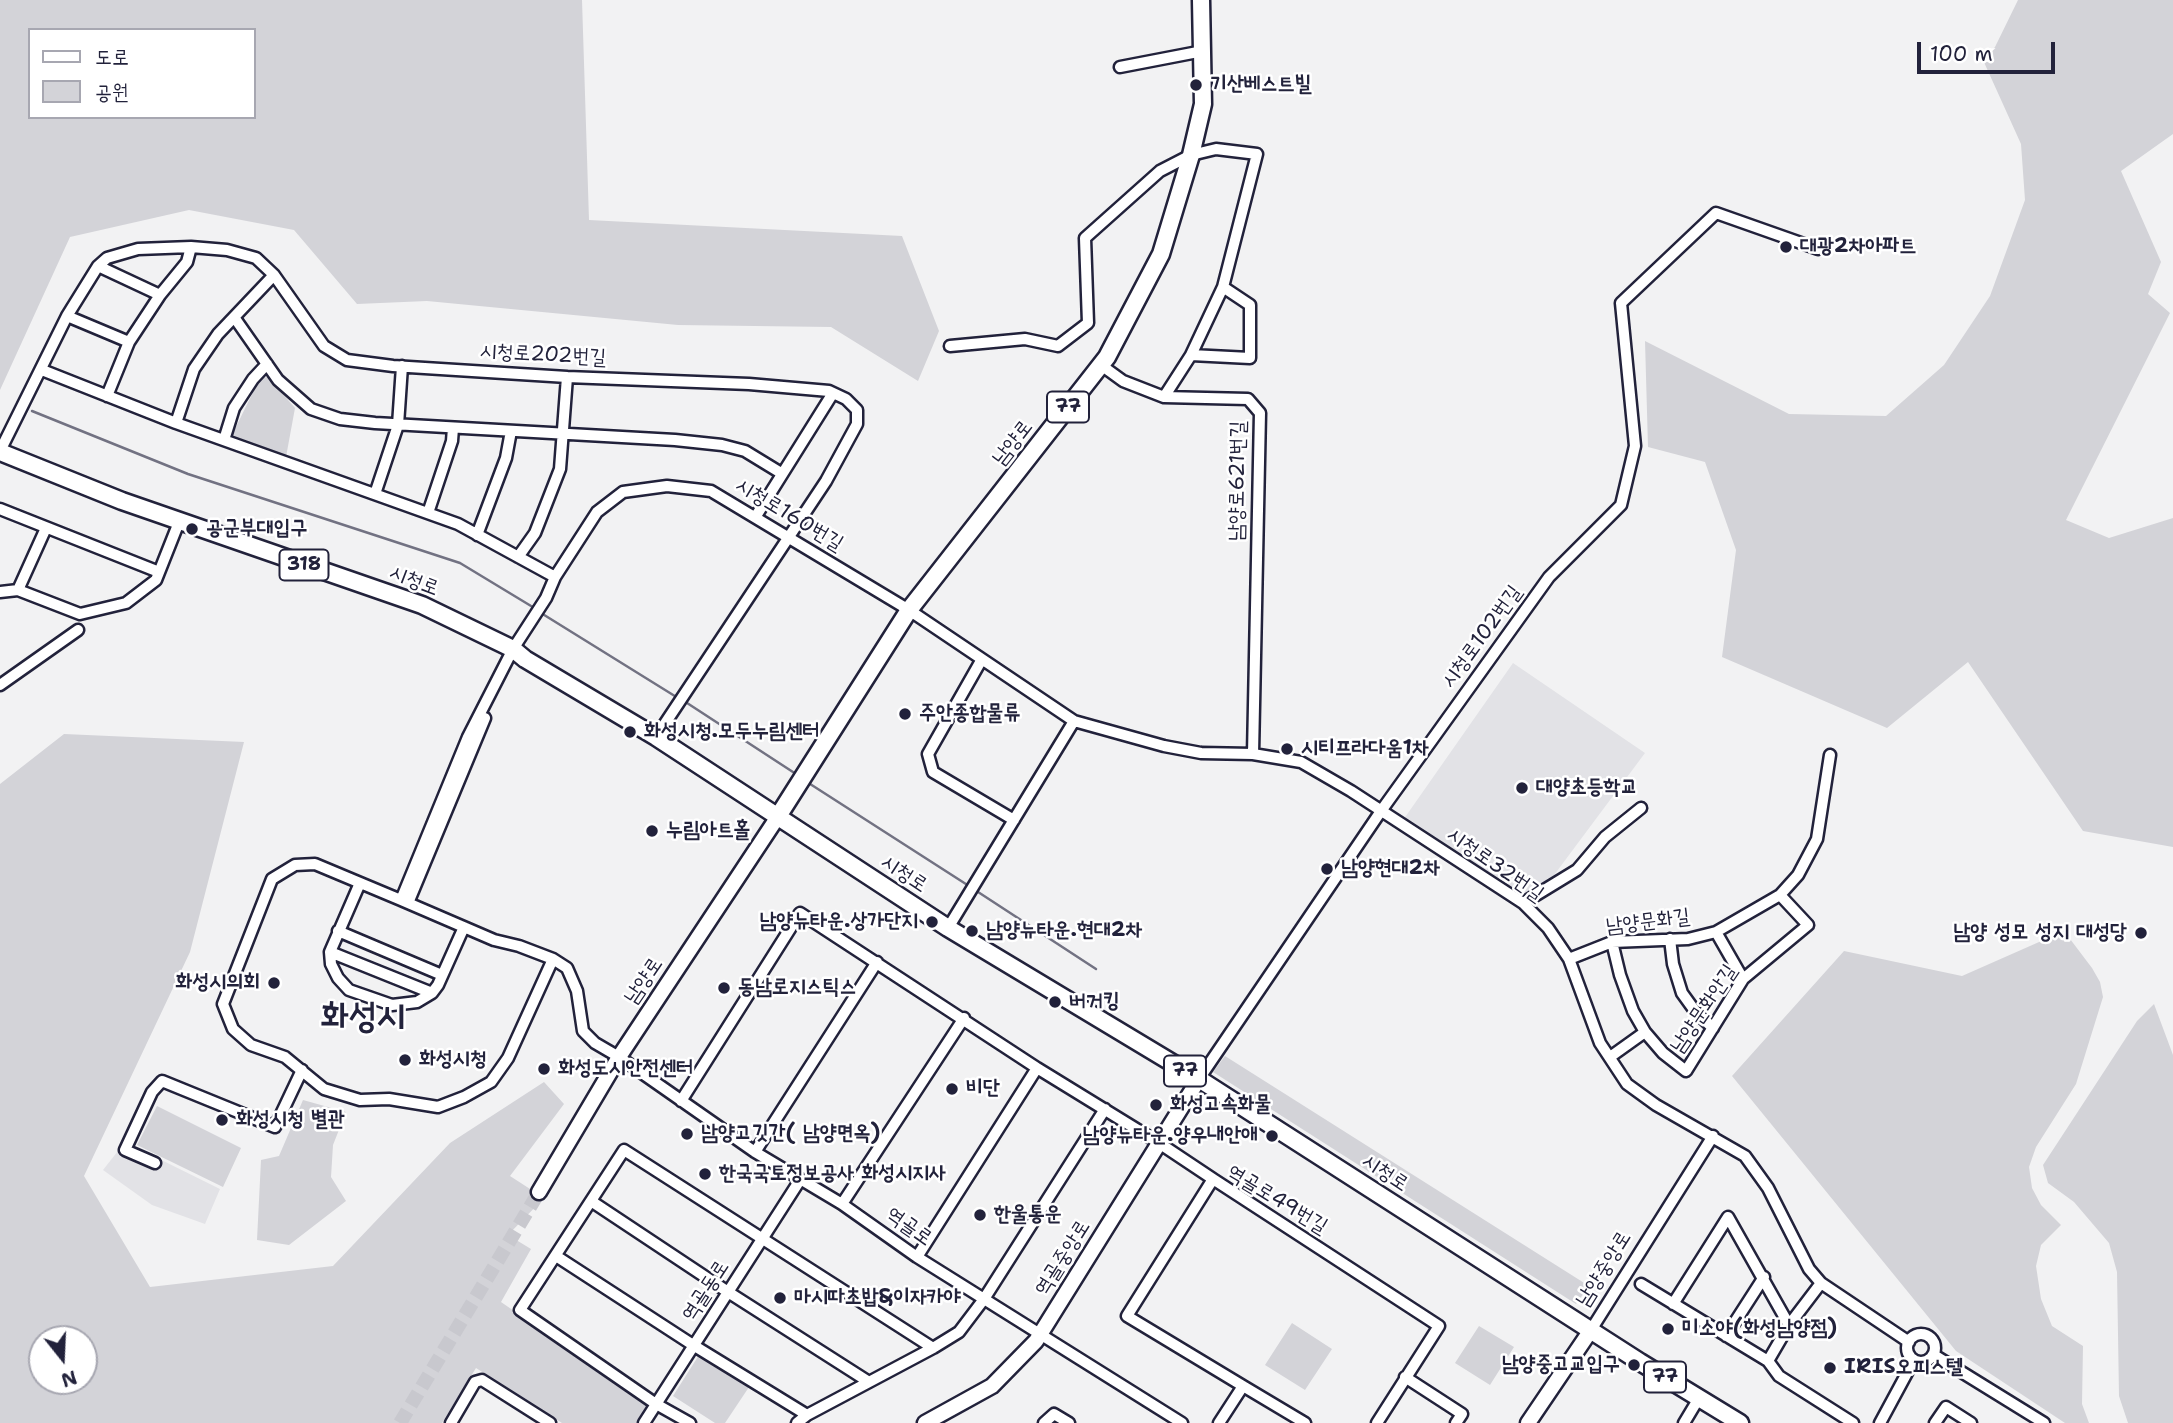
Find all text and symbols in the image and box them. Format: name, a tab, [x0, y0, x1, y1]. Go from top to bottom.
legend	[28, 28, 256, 119]
scale bar	[1921, 28, 2059, 72]
text: 100 m	[1930, 40, 1993, 68]
text: 도로	[95, 43, 129, 71]
place label: 기산베스트빌	[1210, 72, 1311, 98]
marker: 기산베스트빌	[1188, 77, 1204, 93]
text: 공원	[95, 78, 129, 106]
place label: 대광2차아파트	[1800, 234, 1916, 260]
marker: 대광2차아파트	[1778, 239, 1794, 255]
street label: 시청로202번길	[479, 339, 607, 371]
road number: 77	[1047, 392, 1089, 422]
street label: 남양로	[987, 415, 1039, 471]
street label: 남양로621번길	[1224, 421, 1252, 541]
street label: 시청로160번길	[730, 473, 848, 557]
place label: 공군부대입구	[206, 516, 307, 542]
marker: 공군부대입구	[184, 521, 200, 537]
road number: 318	[280, 550, 328, 580]
street label: 시청로	[386, 560, 442, 602]
street label: 시청로102번길	[1436, 581, 1528, 693]
place label: 주안종합물류	[919, 701, 1020, 727]
marker: 주안종합물류	[897, 706, 913, 722]
place label: 화성시청.모두누림센터	[644, 719, 820, 745]
marker: 화성시청.모두누림센터	[622, 724, 638, 740]
place label: 시티프라다움1차	[1301, 736, 1429, 762]
marker: 시티프라다움1차	[1279, 741, 1295, 757]
place label: 대양초등학교	[1536, 775, 1637, 801]
marker: 대양초등학교	[1514, 780, 1530, 796]
place label: 누림아트홀	[666, 818, 750, 844]
street label: 시청로32번길	[1442, 822, 1548, 908]
marker: 누림아트홀	[644, 823, 660, 839]
street label: 시청로	[876, 850, 932, 898]
place label: 남양현대2차	[1341, 856, 1440, 882]
marker: 남양현대2차	[1319, 861, 1335, 877]
street label: 남양문화길	[1605, 904, 1691, 940]
place label: 남양뉴타운.상가단지	[759, 909, 918, 935]
marker: 남양뉴타운.상가단지	[924, 914, 940, 930]
place label: 남양뉴타운.현대2차	[986, 918, 1142, 944]
place label: 남양 성모 성지 대성당	[1953, 920, 2127, 946]
marker: 남양뉴타운.현대2차	[964, 923, 980, 939]
marker: 남양 성모 성지 대성당	[2133, 925, 2149, 941]
street label: 남양로	[619, 953, 669, 1009]
street label: 남양문화안길	[1665, 960, 1743, 1058]
place label: 화성시의회	[176, 970, 260, 996]
marker: 화성시의회	[266, 975, 282, 991]
place label: 동남로지스틱스	[738, 975, 856, 1001]
marker: 동남로지스틱스	[716, 980, 732, 996]
place label: 버거킹	[1069, 989, 1120, 1015]
marker: 버거킹	[1047, 994, 1063, 1010]
district label: 화성시	[321, 997, 405, 1039]
place label: 화성시청	[419, 1047, 487, 1073]
marker: 화성시청	[397, 1052, 413, 1068]
place label: 화성도시안전센터	[558, 1056, 693, 1082]
road number: 77	[1164, 1056, 1206, 1086]
marker: 화성도시안전센터	[536, 1061, 552, 1077]
place label: 비단	[966, 1076, 1000, 1102]
marker: 비단	[944, 1081, 960, 1097]
place label: 화성고속화물	[1170, 1092, 1271, 1118]
marker: 화성고속화물	[1148, 1097, 1164, 1113]
place label: 화성시청 별관	[236, 1107, 345, 1133]
marker: 화성시청 별관	[214, 1112, 230, 1128]
place label: 남양고깃간( 남양면옥)	[701, 1121, 880, 1147]
place label: 남양뉴타운.양우내안애	[1082, 1123, 1258, 1149]
marker: 남양고깃간( 남양면옥)	[679, 1126, 695, 1142]
marker: 남양뉴타운.양우내안애	[1264, 1128, 1280, 1144]
street label: 시청로	[1357, 1149, 1413, 1197]
street label: 역골로49번길	[1222, 1160, 1332, 1240]
place label: 한국국토정보공사 화성시지사	[719, 1161, 946, 1187]
marker: 한국국토정보공사 화성시지사	[697, 1166, 713, 1182]
street label: 역골로	[881, 1202, 937, 1252]
place label: 한울통운	[994, 1202, 1062, 1228]
marker: 한울통운	[972, 1207, 988, 1223]
street label: 역골중앙로	[1030, 1215, 1096, 1301]
street label: 남양중앙로	[1571, 1226, 1637, 1312]
street label: 역골동로	[677, 1256, 735, 1326]
place label: 마시따초밥&이자카야	[794, 1285, 961, 1311]
marker: 마시따초밥&이자카야	[772, 1290, 788, 1306]
place label: 미소야(화성남양점)	[1682, 1316, 1837, 1342]
marker: 미소야(화성남양점)	[1660, 1321, 1676, 1337]
north arrow	[28, 1325, 98, 1395]
place label: 남양중고교입구	[1502, 1352, 1620, 1378]
place label: IRIS오피스텔	[1844, 1355, 1963, 1381]
marker: 남양중고교입구	[1626, 1357, 1642, 1373]
marker: IRIS오피스텔	[1822, 1360, 1838, 1376]
road number: 77	[1644, 1362, 1686, 1392]
text: N	[58, 1364, 80, 1393]

